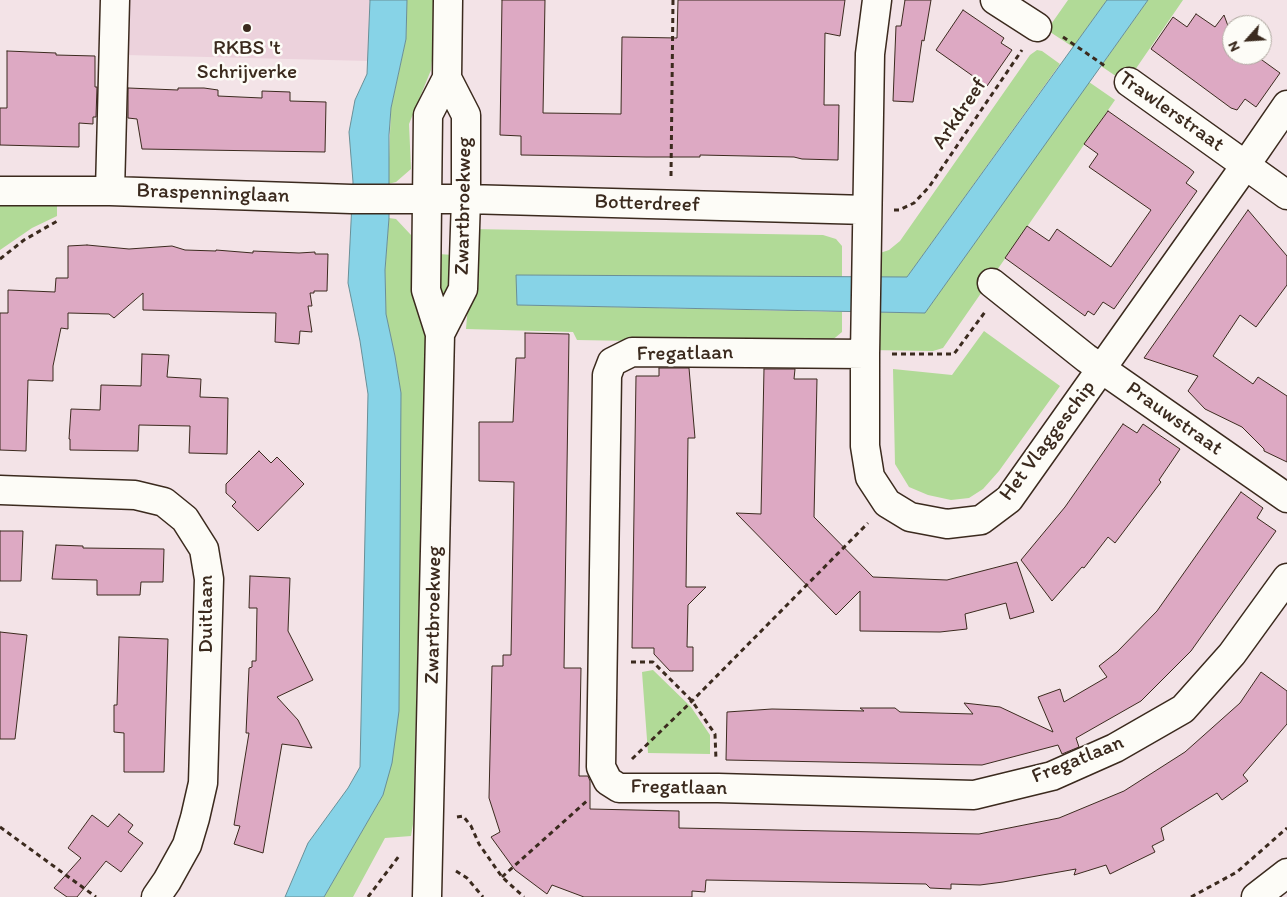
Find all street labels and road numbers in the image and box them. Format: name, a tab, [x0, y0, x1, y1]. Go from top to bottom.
street label: Trawlerstraat	[1113, 66, 1229, 158]
street label: Arkdreef	[927, 74, 993, 154]
street label: Zwartbroekweg	[450, 137, 478, 275]
street label: Braspenninglaan	[136, 179, 290, 209]
street label: Botterdreef	[594, 190, 700, 218]
street label: Fregatlaan	[636, 341, 734, 367]
street label: Het Vlaggeschip	[995, 376, 1101, 506]
street label: Prauwstraat	[1121, 377, 1227, 461]
street label: Zwartbroekweg	[420, 546, 448, 684]
street label: Duitlaan	[194, 575, 220, 653]
street label: Fregatlaan	[1028, 730, 1128, 790]
street label: Fregatlaan	[630, 775, 728, 801]

